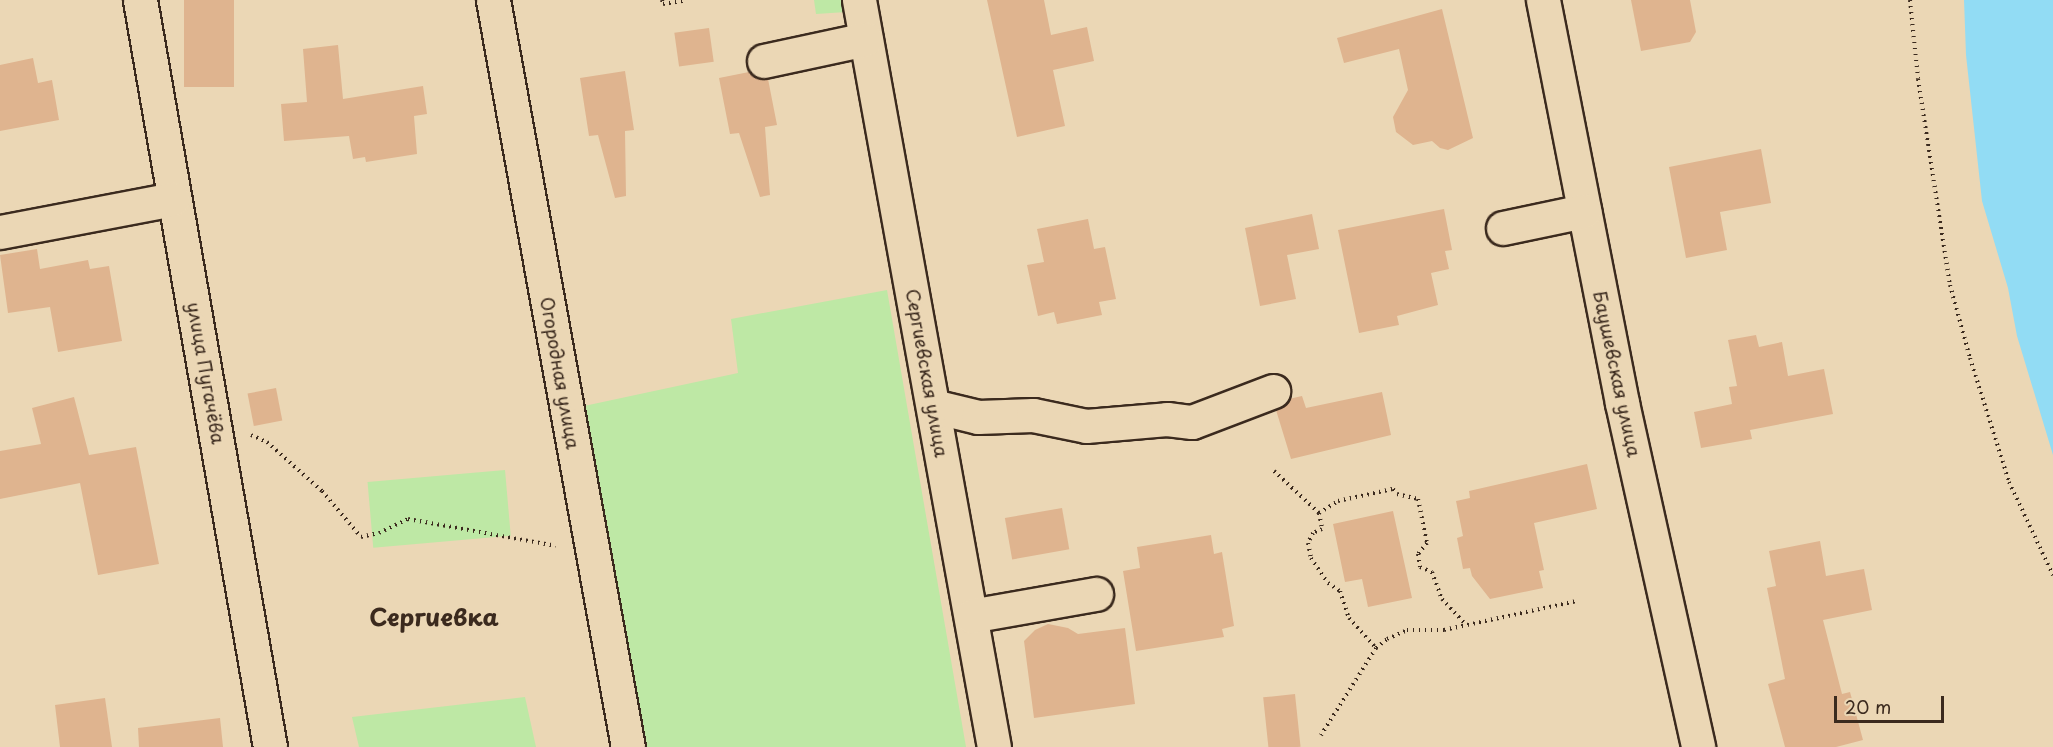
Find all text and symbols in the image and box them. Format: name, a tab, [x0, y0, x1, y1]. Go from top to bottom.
street label: Сергиевская улица	[901, 287, 953, 459]
street label: Баушевская улица	[1589, 289, 1645, 459]
street label: Огородная улица	[536, 295, 584, 451]
street label: улица Пугачёва	[183, 300, 229, 446]
district label: Сергиевка	[369, 603, 499, 631]
scale bar	[1837, 684, 1946, 722]
text: 20 m	[1845, 693, 1891, 720]

